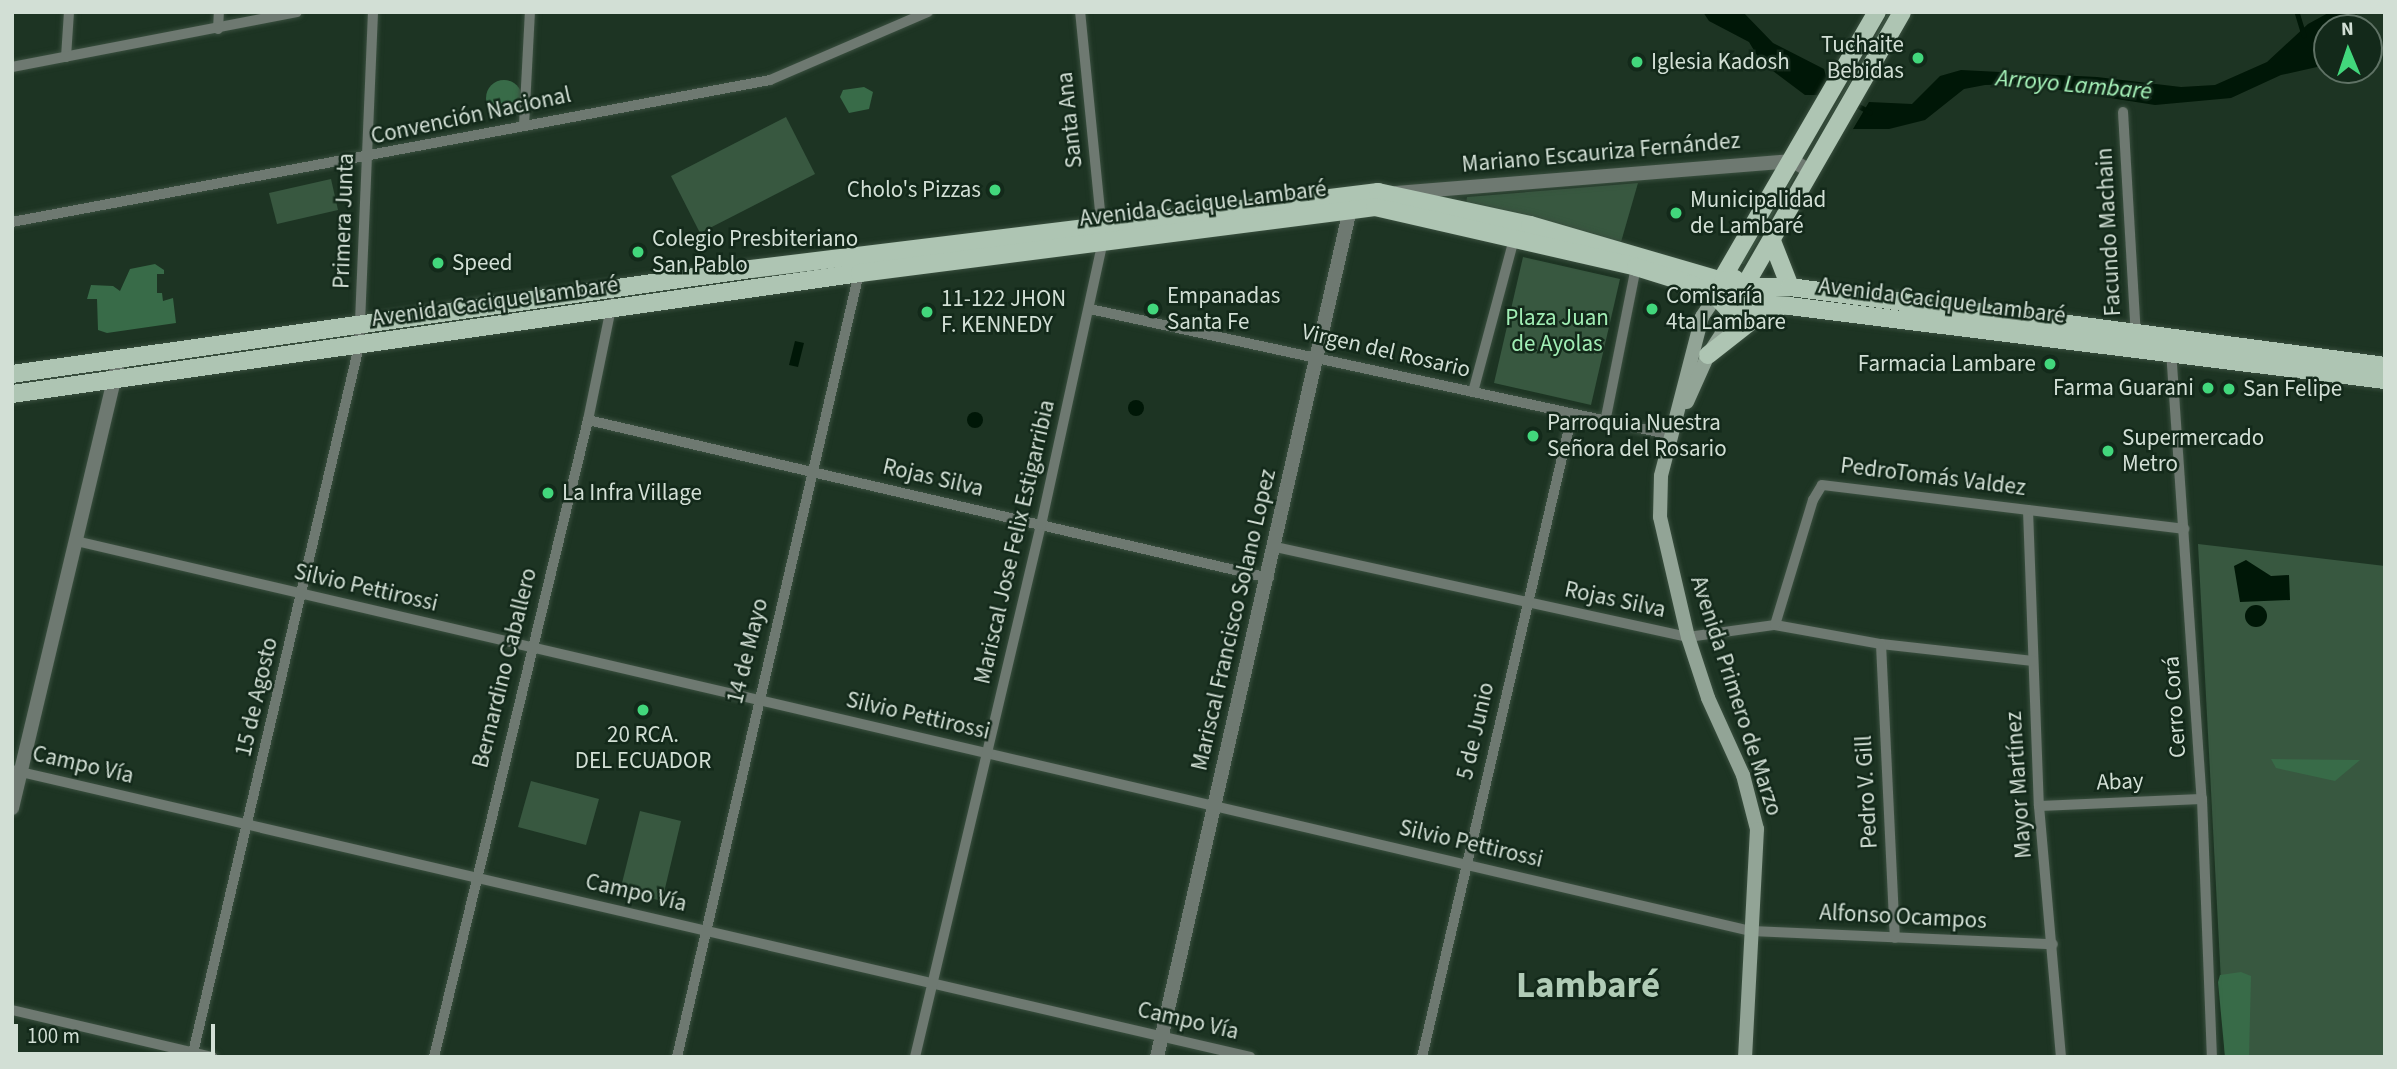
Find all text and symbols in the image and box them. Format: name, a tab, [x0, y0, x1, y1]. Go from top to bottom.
north arrow	[2313, 14, 2383, 84]
text: N	[2341, 16, 2354, 43]
place label: Tuchaite Bebidas	[1821, 31, 1904, 85]
place label: Iglesia Kadosh	[1651, 48, 1790, 76]
marker: Tuchaite Bebidas	[1910, 50, 1926, 66]
marker: Iglesia Kadosh	[1629, 54, 1645, 70]
water label: Arroyo Lambaré	[1995, 64, 2153, 106]
street label: Santa Ana	[1051, 71, 1089, 169]
street label: Convención Nacional	[368, 81, 574, 151]
street label: Mariano Escauriza Fernández	[1461, 127, 1741, 179]
street label: Facundo Machain	[2091, 147, 2127, 317]
street label: Primera Junta	[328, 153, 360, 289]
street label: Avenida Cacique Lambaré	[1078, 175, 1328, 233]
place label: Cholo's Pizzas	[847, 176, 981, 204]
marker: Cholo's Pizzas	[987, 182, 1003, 198]
place label: Municipalidad de Lambaré	[1690, 186, 1826, 240]
marker: Municipalidad de Lambaré	[1668, 205, 1684, 221]
place label: Colegio Presbiteriano San Pablo	[652, 225, 858, 279]
marker: Colegio Presbiteriano San Pablo	[630, 244, 646, 260]
place label: Speed	[452, 249, 513, 277]
marker: Speed	[430, 255, 446, 271]
street label: Avenida Cacique Lambaré	[370, 271, 620, 333]
street label: Avenida Cacique Lambaré	[1817, 272, 2067, 330]
place label: Empanadas Santa Fe	[1167, 282, 1280, 336]
place label: Comisaría 4ta Lambare	[1666, 282, 1786, 336]
place label: 11-122 JHON F. KENNEDY	[941, 285, 1066, 339]
marker: Empanadas Santa Fe	[1145, 301, 1161, 317]
marker: Comisaría 4ta Lambare	[1644, 301, 1660, 317]
marker: 11-122 JHON F. KENNEDY	[919, 304, 935, 320]
park label: Plaza Juan de Ayolas	[1505, 304, 1609, 358]
street label: Virgen del Rosario	[1299, 318, 1473, 384]
place label: Farmacia Lambare	[1858, 350, 2036, 378]
marker: Farmacia Lambare	[2042, 356, 2058, 372]
place label: Farma Guarani	[2053, 374, 2194, 402]
place label: San Felipe	[2243, 375, 2342, 403]
marker: Farma Guarani	[2200, 380, 2216, 396]
marker: San Felipe	[2221, 381, 2237, 397]
street label: Mariscal Jose Felix Estigarribia	[969, 397, 1061, 687]
place label: Parroquia Nuestra Señora del Rosario	[1547, 409, 1727, 463]
place label: Supermercado Metro	[2122, 424, 2264, 478]
marker: Parroquia Nuestra Señora del Rosario	[1525, 428, 1541, 444]
marker: Supermercado Metro	[2100, 443, 2116, 459]
street label: PedroTomás Valdez	[1839, 452, 2027, 502]
street label: Rojas Silva	[880, 453, 986, 503]
street label: Mariscal Francisco Solano Lopez	[1186, 467, 1282, 773]
place label: La Infra Village	[562, 479, 702, 507]
marker: La Infra Village	[540, 485, 556, 501]
street label: Silvio Pettirossi	[291, 558, 441, 618]
street label: Bernardino Caballero	[467, 565, 543, 771]
street label: Avenida Primero de Marzo	[1684, 573, 1788, 819]
street label: Rojas Silva	[1562, 576, 1668, 624]
street label: 14 de Mayo	[722, 595, 774, 707]
street label: 15 de Agosto	[230, 635, 284, 759]
street label: Cerro Corá	[2158, 655, 2192, 759]
street label: 5 de Junio	[1451, 680, 1501, 782]
street label: Silvio Pettirossi	[843, 686, 993, 746]
marker: 20 RCA. DEL ECUADOR	[635, 702, 651, 718]
street label: Mayor Martínez	[2000, 710, 2038, 860]
place label: 20 RCA. DEL ECUADOR	[575, 721, 711, 775]
street label: Pedro V. Gill	[1850, 734, 1884, 850]
street label: Campo Vía	[30, 740, 136, 790]
street label: Abay	[2096, 767, 2144, 797]
street label: Silvio Pettirossi	[1396, 814, 1546, 874]
street label: Campo Vía	[583, 868, 689, 918]
street label: Alfonso Ocampos	[1819, 899, 1987, 935]
district label: Lambaré	[1516, 964, 1660, 1008]
street label: Campo Vía	[1135, 996, 1241, 1046]
scale bar	[18, 1010, 219, 1054]
text: 100 m	[27, 1021, 80, 1051]

